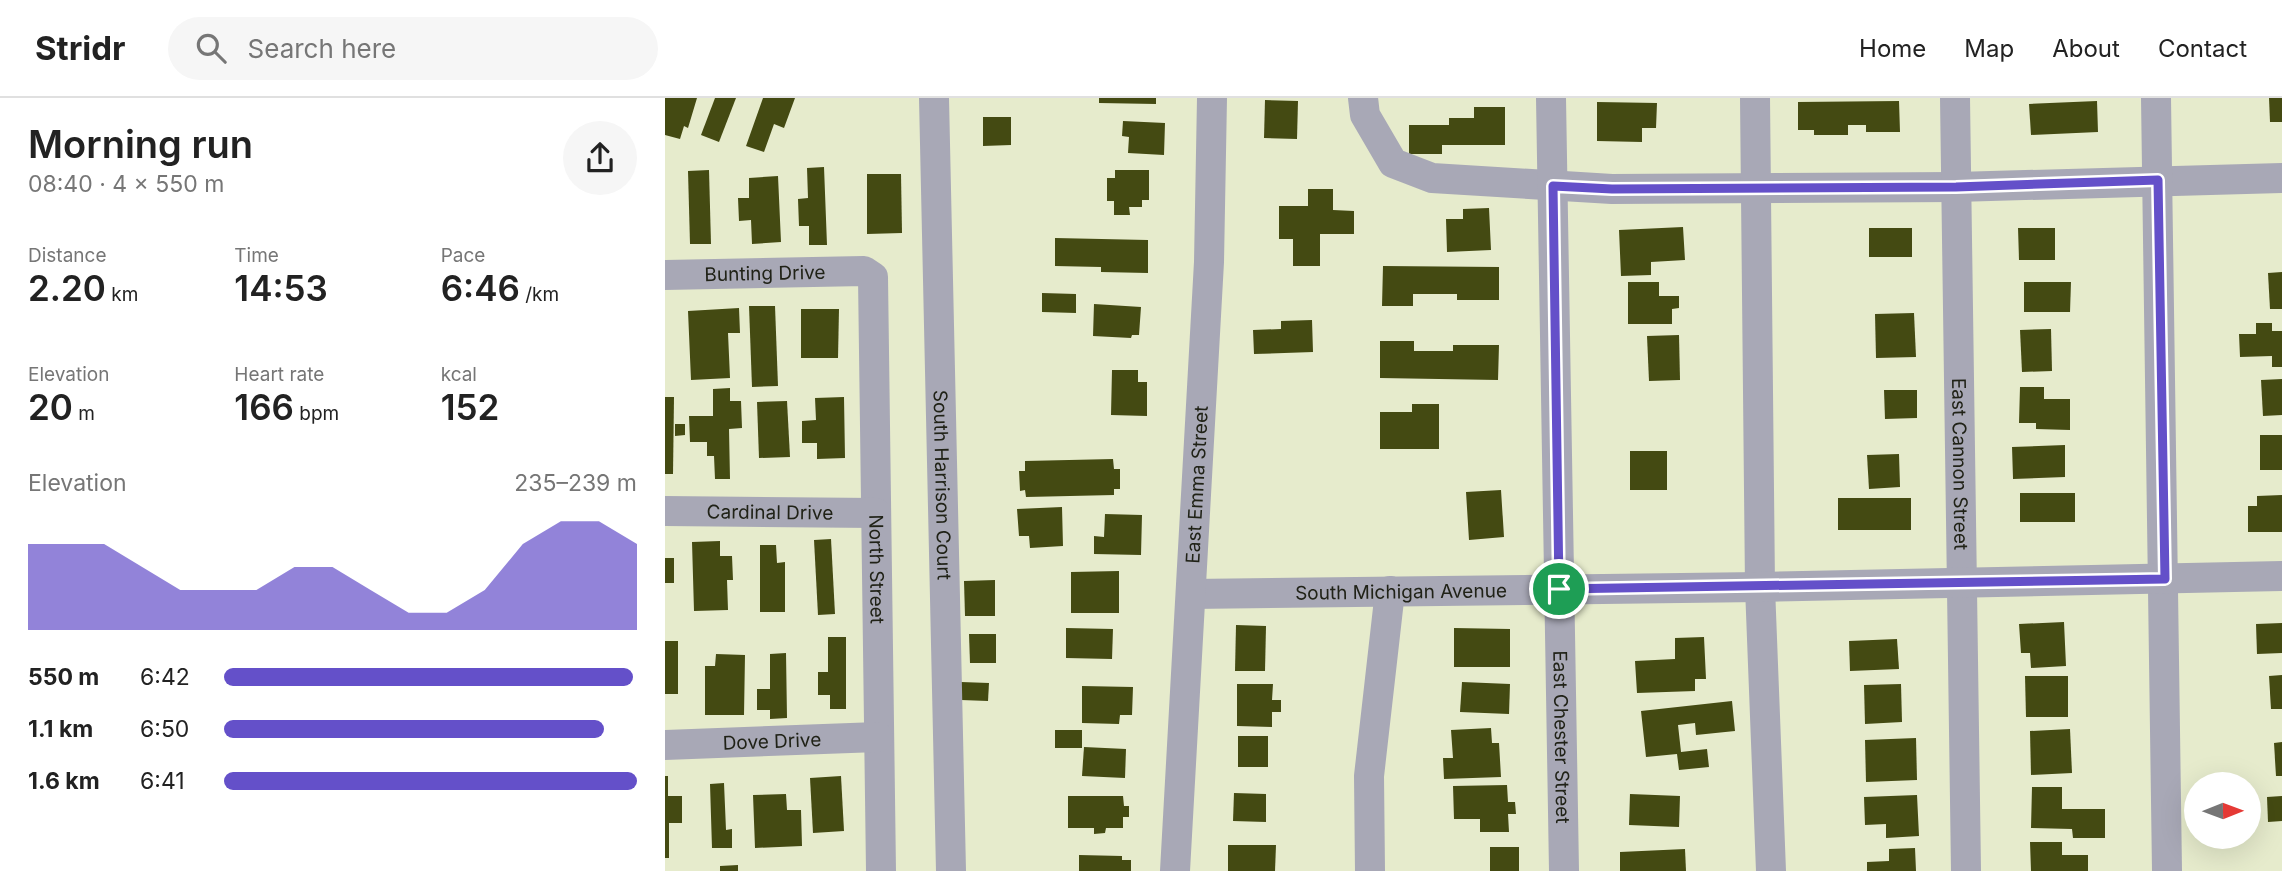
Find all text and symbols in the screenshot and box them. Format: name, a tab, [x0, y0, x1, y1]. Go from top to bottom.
search box	[168, 17, 658, 80]
text: Stridr	[35, 28, 126, 68]
icon: search	[192, 29, 230, 67]
text: Search here	[248, 33, 396, 64]
text: Home	[1859, 34, 1926, 63]
text: Map	[1964, 34, 2014, 63]
text: About	[2052, 34, 2120, 63]
text: Contact	[2158, 34, 2247, 63]
text: Morning run	[28, 121, 253, 167]
button: share	[563, 121, 637, 195]
text: 08:40 · 4 × 550 m	[28, 170, 224, 198]
text: Distance	[28, 244, 106, 267]
text: Time	[234, 244, 279, 267]
text: Pace	[441, 244, 485, 267]
street label: Bunting Drive	[704, 261, 826, 286]
text: 2.20	[28, 267, 106, 309]
text: 14:53	[234, 267, 328, 309]
text: 6:46	[441, 267, 520, 309]
text: km	[106, 283, 138, 306]
text: /km	[520, 283, 559, 306]
text: Elevation	[28, 363, 109, 386]
text: Heart rate	[234, 363, 324, 386]
text: kcal	[441, 363, 477, 386]
street label: East Cannon Street	[1947, 378, 1972, 550]
text: 20	[28, 386, 73, 428]
text: 166	[234, 386, 294, 428]
text: 152	[441, 386, 499, 428]
street label: South Harrison Court	[928, 390, 956, 580]
text: m	[73, 402, 95, 425]
text: bpm	[294, 402, 339, 425]
street label: East Emma Street	[1181, 405, 1213, 564]
text: Elevation	[28, 469, 127, 497]
text: 235–239 m	[514, 469, 637, 497]
street label: Cardinal Drive	[707, 500, 833, 525]
street label: North Street	[864, 514, 889, 624]
pin	[1529, 559, 1589, 619]
icon: arrive	[1540, 570, 1578, 608]
street label: South Michigan Avenue	[1295, 579, 1507, 605]
street label: East Chester Street	[1548, 650, 1574, 824]
text: 550 m	[28, 663, 99, 691]
text: 6:42	[140, 663, 190, 691]
text: 1.1 km	[28, 715, 93, 743]
text: 6:50	[140, 715, 189, 743]
street label: Dove Drive	[722, 728, 822, 755]
text: 1.6 km	[28, 767, 100, 795]
text: 6:41	[140, 767, 185, 795]
north arrow	[2184, 772, 2261, 849]
map controls	[2184, 772, 2261, 849]

